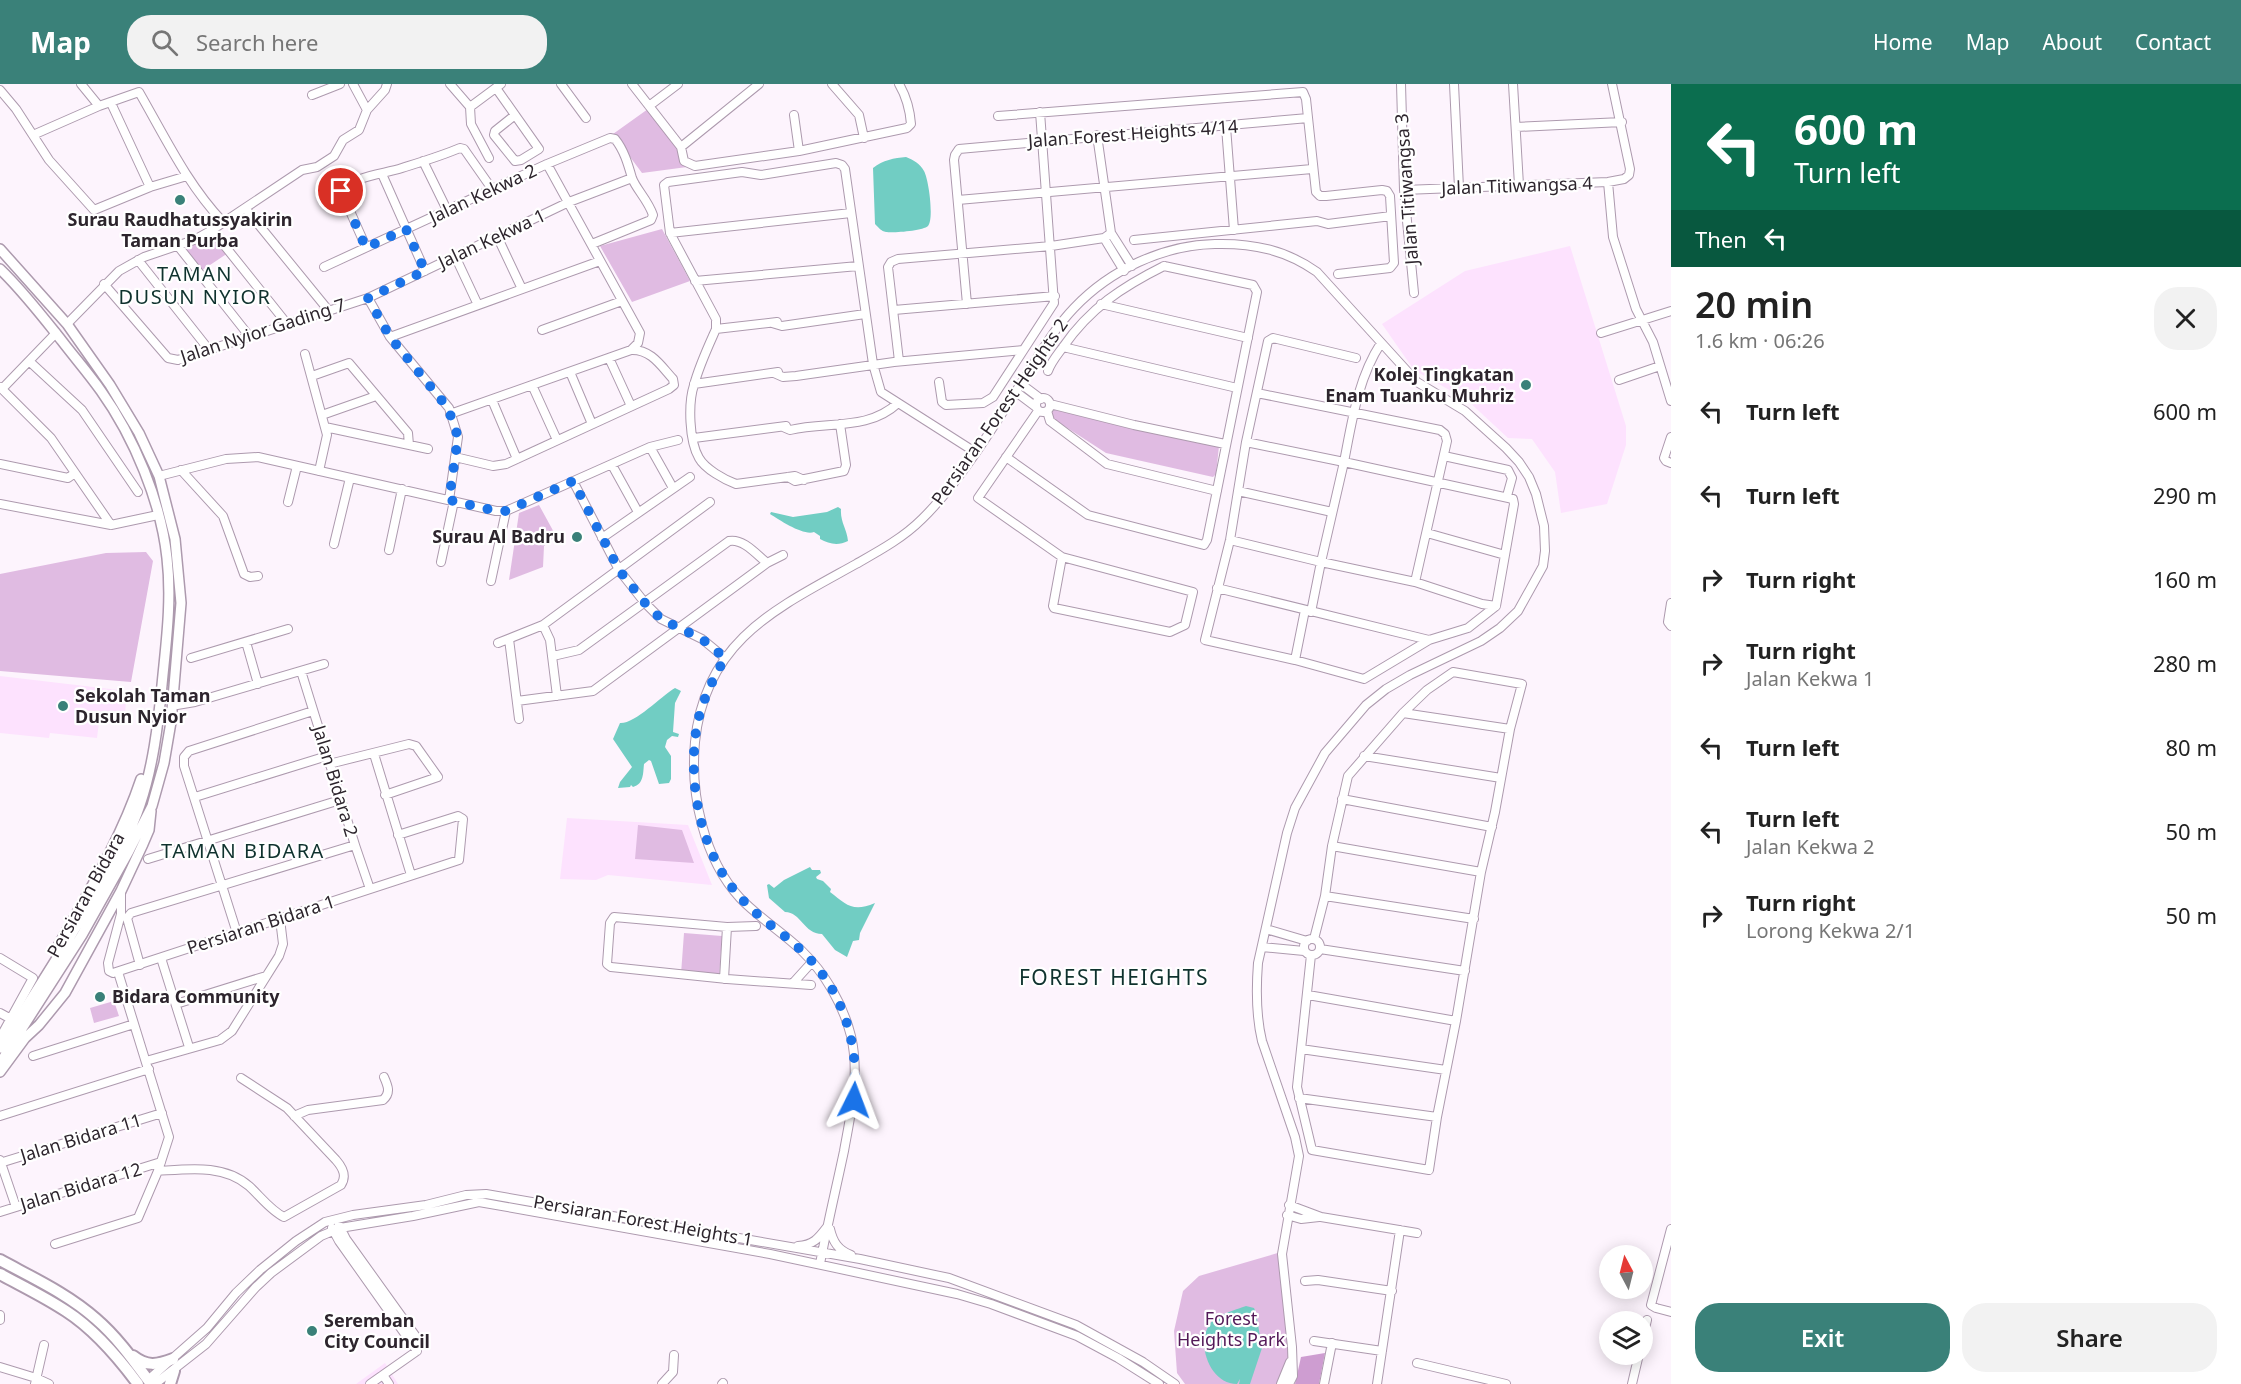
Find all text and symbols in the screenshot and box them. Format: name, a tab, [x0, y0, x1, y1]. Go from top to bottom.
search box	[127, 15, 547, 69]
text: Map	[30, 23, 91, 61]
icon: search	[148, 26, 181, 59]
text: Search here	[196, 27, 318, 57]
text: Home	[1873, 28, 1933, 56]
text: Map	[1966, 28, 2009, 56]
text: About	[2042, 28, 2102, 56]
text: Contact	[2135, 28, 2211, 56]
text: 600 m	[1794, 100, 1918, 157]
icon: left	[1695, 108, 1773, 186]
street label: Jalan Titiwangsa 3	[1389, 113, 1423, 267]
street label: Jalan Forest Heights 4/14	[1025, 114, 1239, 152]
text: Turn left	[1794, 154, 1900, 191]
street label: Jalan Kekwa 2	[423, 158, 540, 229]
pin	[315, 165, 366, 216]
street label: Jalan Titiwangsa 4	[1439, 170, 1593, 200]
icon: arrive	[324, 174, 357, 207]
marker: Surau Raudhatussyakirin Taman Purba	[173, 193, 187, 207]
street label: Jalan Kekwa 1	[432, 203, 549, 274]
place label: Surau Raudhatussyakirin Taman Purba	[68, 207, 292, 252]
icon: left	[1759, 222, 1792, 255]
text: Then	[1695, 224, 1747, 254]
district label: TAMAN DUSUN NYIOR	[118, 260, 272, 310]
text: 20 min	[1695, 280, 1813, 329]
button: close	[2154, 287, 2217, 350]
street label: Jalan Nyior Gading 7	[175, 292, 348, 369]
street label: Persiaran Forest Heights 2	[926, 313, 1073, 509]
text: 1.6 km · 06:26	[1695, 327, 1825, 354]
place label: Kolej Tingkatan Enam Tuanku Muhriz	[1325, 362, 1514, 407]
marker: Kolej Tingkatan Enam Tuanku Muhriz	[1519, 378, 1533, 392]
icon: left	[1695, 395, 1728, 428]
text: Turn left	[1746, 396, 1840, 426]
text: 600 m	[2153, 396, 2217, 426]
icon: left	[1695, 479, 1728, 512]
text: Turn left	[1746, 480, 1840, 510]
text: 290 m	[2153, 480, 2217, 510]
place label: Surau Al Badru	[432, 524, 565, 548]
marker: Surau Al Badru	[570, 530, 584, 544]
icon: right	[1695, 563, 1728, 596]
text: Turn right	[1746, 564, 1856, 594]
text: 160 m	[2153, 564, 2217, 594]
text: Turn right	[1746, 635, 1856, 665]
icon: right	[1695, 647, 1728, 680]
text: 280 m	[2153, 648, 2217, 678]
text: Jalan Kekwa 1	[1746, 665, 1875, 692]
place label: Sekolah Taman Dusun Nyior	[75, 683, 210, 728]
marker: Sekolah Taman Dusun Nyior	[56, 699, 70, 713]
street label: Jalan Bidara 2	[307, 720, 364, 839]
icon: left	[1695, 731, 1728, 764]
text: Turn left	[1746, 732, 1840, 762]
text: 80 m	[2166, 732, 2217, 762]
text: Turn left	[1746, 803, 1840, 833]
icon: left	[1695, 815, 1728, 848]
text: 50 m	[2166, 816, 2217, 846]
street label: Persiaran Bidara	[41, 828, 129, 961]
text: Jalan Kekwa 2	[1746, 833, 1875, 860]
district label: TAMAN BIDARA	[161, 837, 325, 864]
text: Turn right	[1746, 887, 1856, 917]
street label: Persiaran Bidara 1	[184, 889, 338, 959]
icon: right	[1695, 899, 1728, 932]
text: 50 m	[2166, 900, 2217, 930]
text: Lorong Kekwa 2/1	[1746, 917, 1915, 944]
district label: FOREST HEIGHTS	[1019, 963, 1209, 991]
place label: Bidara Community	[112, 984, 280, 1008]
marker: Bidara Community	[93, 990, 107, 1004]
position arrow	[822, 1068, 886, 1132]
street label: Jalan Bidara 11	[15, 1107, 144, 1167]
street label: Jalan Bidara 12	[15, 1156, 144, 1216]
street label: Persiaran Forest Heights 1	[532, 1189, 755, 1251]
north arrow	[1599, 1245, 1653, 1299]
map controls	[1599, 1245, 1653, 1365]
button: Exit	[1695, 1303, 1950, 1372]
button: Share	[1962, 1303, 2217, 1372]
park label: Forest Heights Park	[1177, 1306, 1285, 1351]
place label: Seremban City Council	[324, 1308, 430, 1353]
button: layers	[1599, 1311, 1653, 1365]
marker: Seremban City Council	[305, 1324, 319, 1338]

